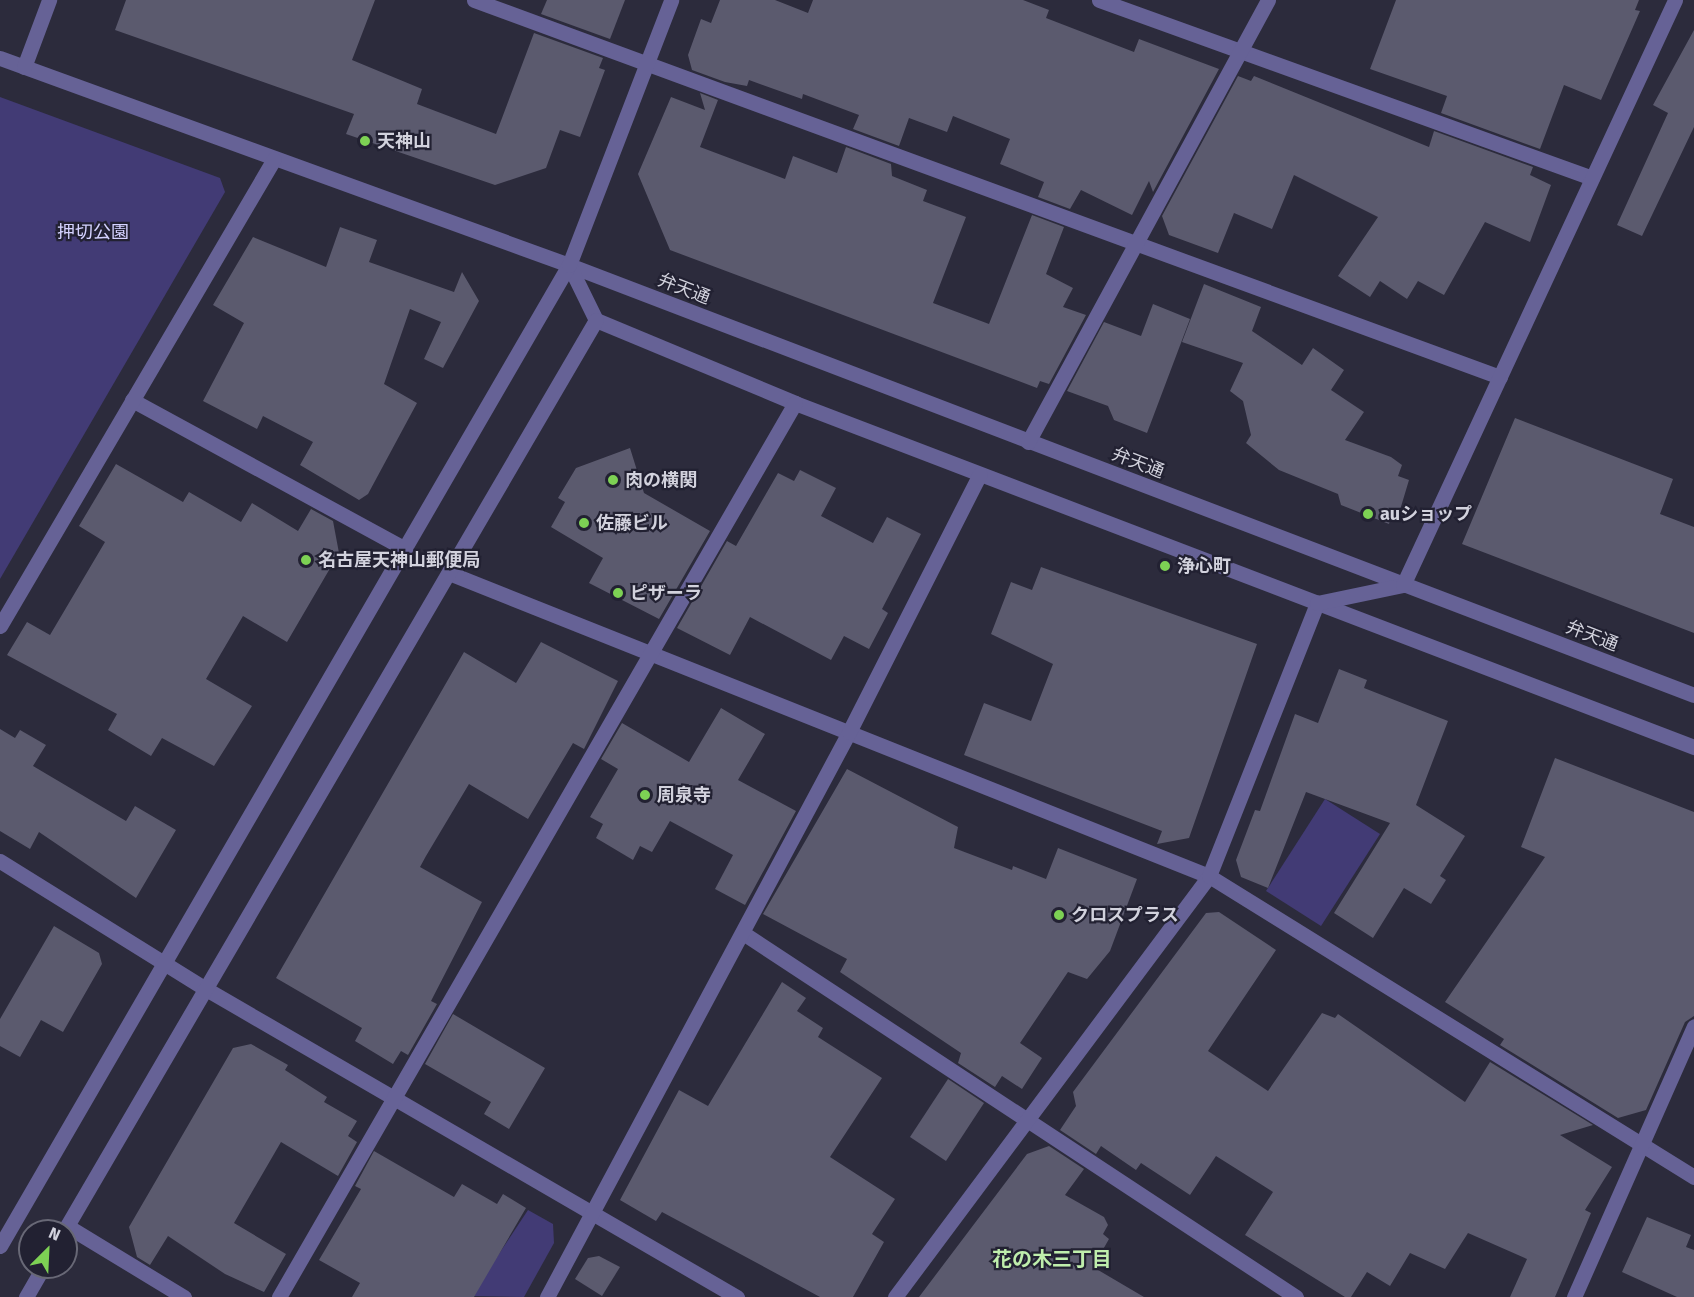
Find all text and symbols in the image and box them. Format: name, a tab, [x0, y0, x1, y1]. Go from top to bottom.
place label: 天神山	[377, 130, 431, 152]
marker: 天神山	[358, 134, 372, 148]
park label: 押切公園	[57, 221, 129, 243]
street label: 弁天通	[655, 269, 713, 309]
street label: 弁天通	[1109, 443, 1167, 483]
place label: 肉の横関	[625, 469, 697, 491]
marker: 肉の横関	[606, 473, 620, 487]
place label: auショップ	[1380, 503, 1472, 525]
marker: auショップ	[1361, 507, 1375, 521]
place label: 佐藤ビル	[596, 512, 668, 534]
marker: 佐藤ビル	[577, 516, 591, 530]
place label: 名古屋天神山郵便局	[318, 549, 480, 571]
marker: 名古屋天神山郵便局	[299, 553, 313, 567]
place label: 浄心町	[1177, 555, 1231, 577]
marker: 浄心町	[1158, 559, 1172, 573]
place label: ピザーラ	[630, 582, 702, 604]
marker: ピザーラ	[611, 586, 625, 600]
street label: 弁天通	[1563, 616, 1621, 656]
place label: 周泉寺	[657, 784, 711, 806]
marker: 周泉寺	[638, 788, 652, 802]
place label: クロスプラス	[1071, 904, 1179, 926]
marker: クロスプラス	[1052, 908, 1066, 922]
north arrow	[18, 1219, 78, 1279]
text: N	[46, 1223, 63, 1245]
district label: 花の木三丁目	[992, 1247, 1112, 1271]

